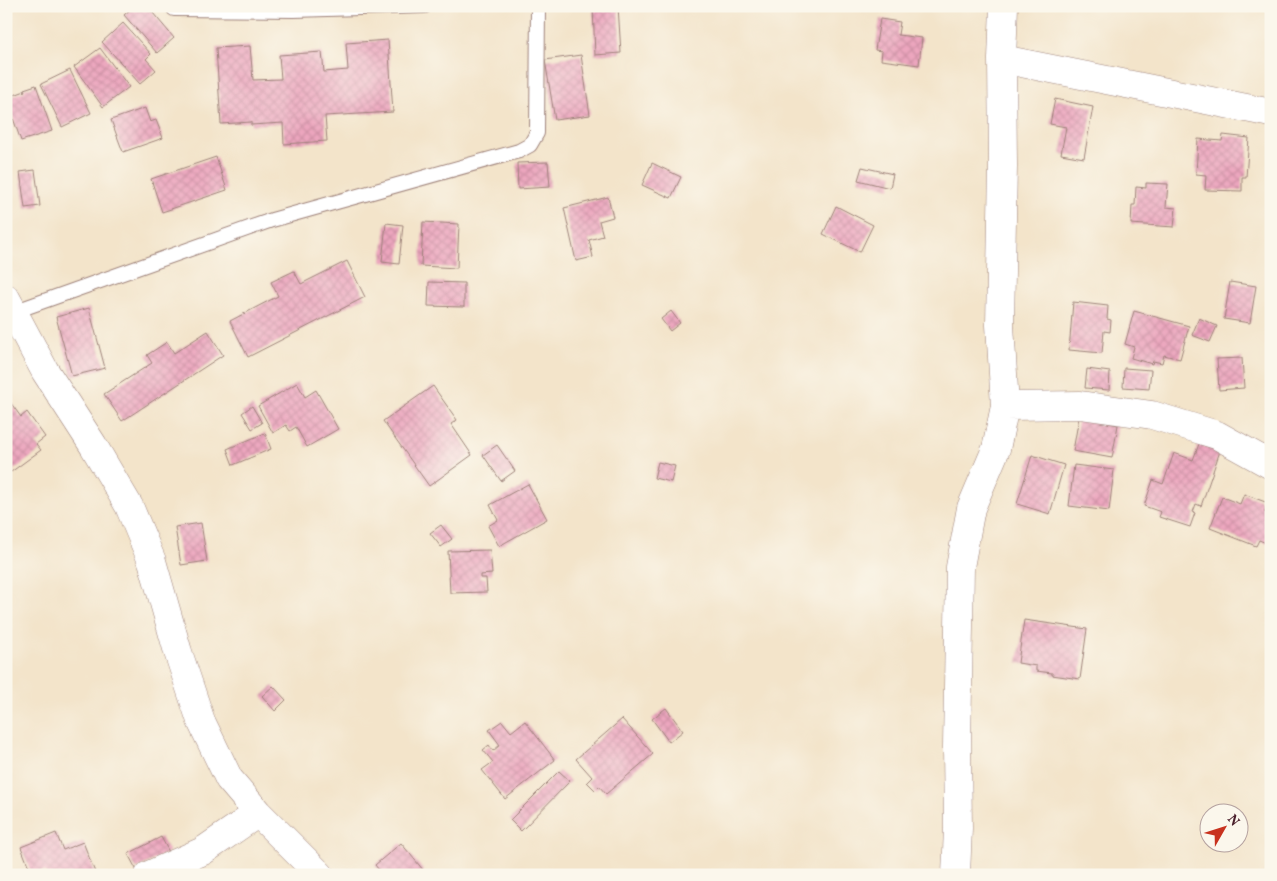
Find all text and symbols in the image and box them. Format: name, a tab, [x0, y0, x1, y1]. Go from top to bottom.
north arrow	[1200, 804, 1250, 854]
text: N	[1222, 811, 1244, 831]

